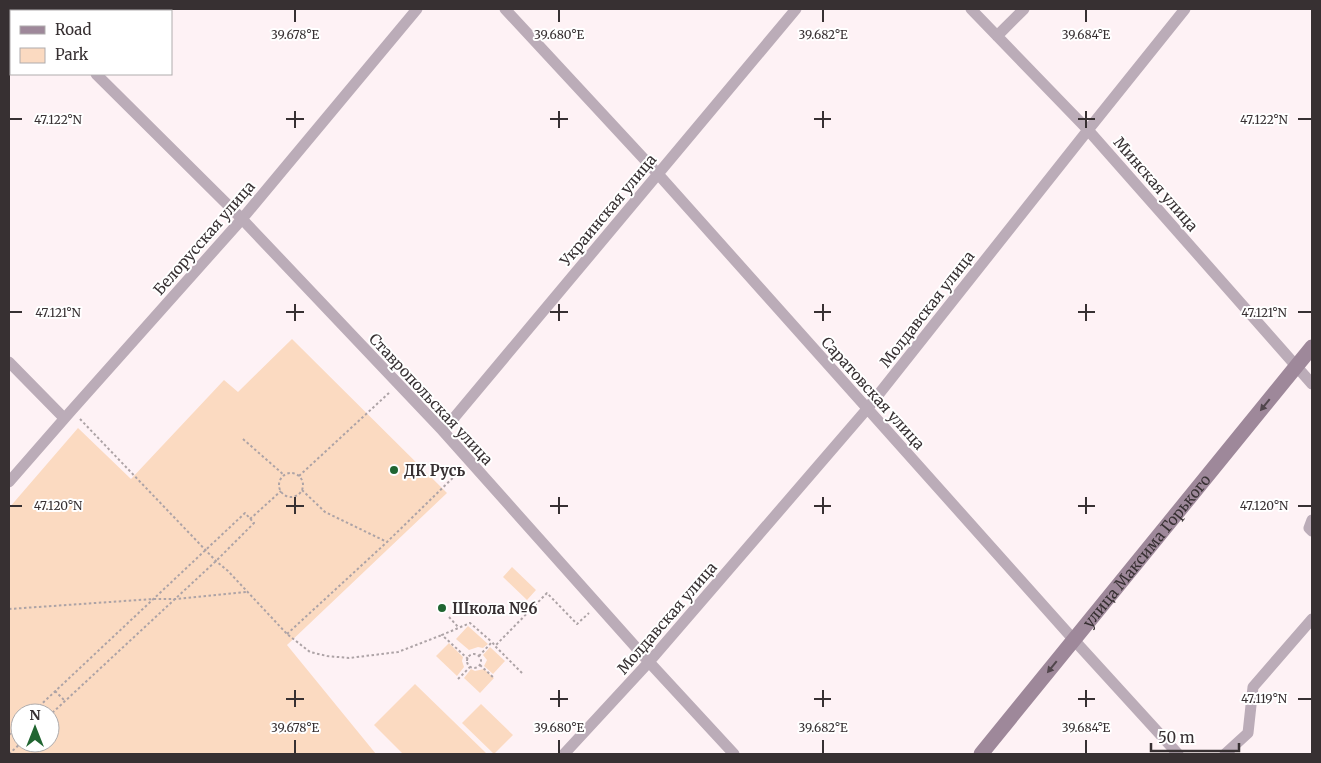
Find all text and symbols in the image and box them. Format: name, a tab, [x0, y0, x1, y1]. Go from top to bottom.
legend	[10, 10, 172, 75]
text: Road	[55, 20, 91, 39]
text: 39.678°E	[271, 27, 319, 42]
text: 39.680°E	[534, 27, 584, 42]
text: 39.682°E	[798, 27, 848, 42]
text: 39.684°E	[1062, 27, 1111, 42]
text: Park	[55, 45, 89, 64]
text: 47.122°N	[34, 112, 83, 127]
text: 47.122°N	[1240, 112, 1289, 127]
street label: Минская улица	[1110, 133, 1202, 235]
street label: Украинская улица	[555, 150, 660, 271]
street label: Белорусская улица	[149, 177, 259, 299]
street label: Молдавская улица	[876, 247, 978, 371]
text: 47.121°N	[35, 305, 81, 320]
text: 47.121°N	[1241, 305, 1287, 320]
street label: Ставропольская улица	[365, 329, 497, 469]
street label: Саратовская улица	[817, 333, 929, 453]
one-way arrow	[1260, 398, 1271, 411]
place label: ДК Русь	[404, 461, 465, 480]
marker: ДК Русь	[388, 464, 400, 476]
street label: улица Максима Горького	[1078, 470, 1214, 631]
text: 47.120°N	[34, 498, 83, 513]
text: 47.120°N	[1240, 498, 1289, 513]
street label: Молдавская улица	[613, 558, 721, 678]
place label: Школа №6	[452, 599, 538, 618]
marker: Школа №6	[436, 602, 448, 614]
one-way arrow	[1047, 660, 1058, 673]
text: 47.119°N	[1241, 691, 1288, 706]
north arrow	[10, 703, 60, 753]
text: N	[29, 706, 41, 724]
text: 39.678°E	[271, 720, 319, 735]
text: 39.680°E	[534, 720, 584, 735]
text: 39.682°E	[798, 720, 848, 735]
text: 39.684°E	[1062, 720, 1111, 735]
scale bar	[1151, 720, 1238, 752]
text: 50 m	[1158, 728, 1195, 747]

